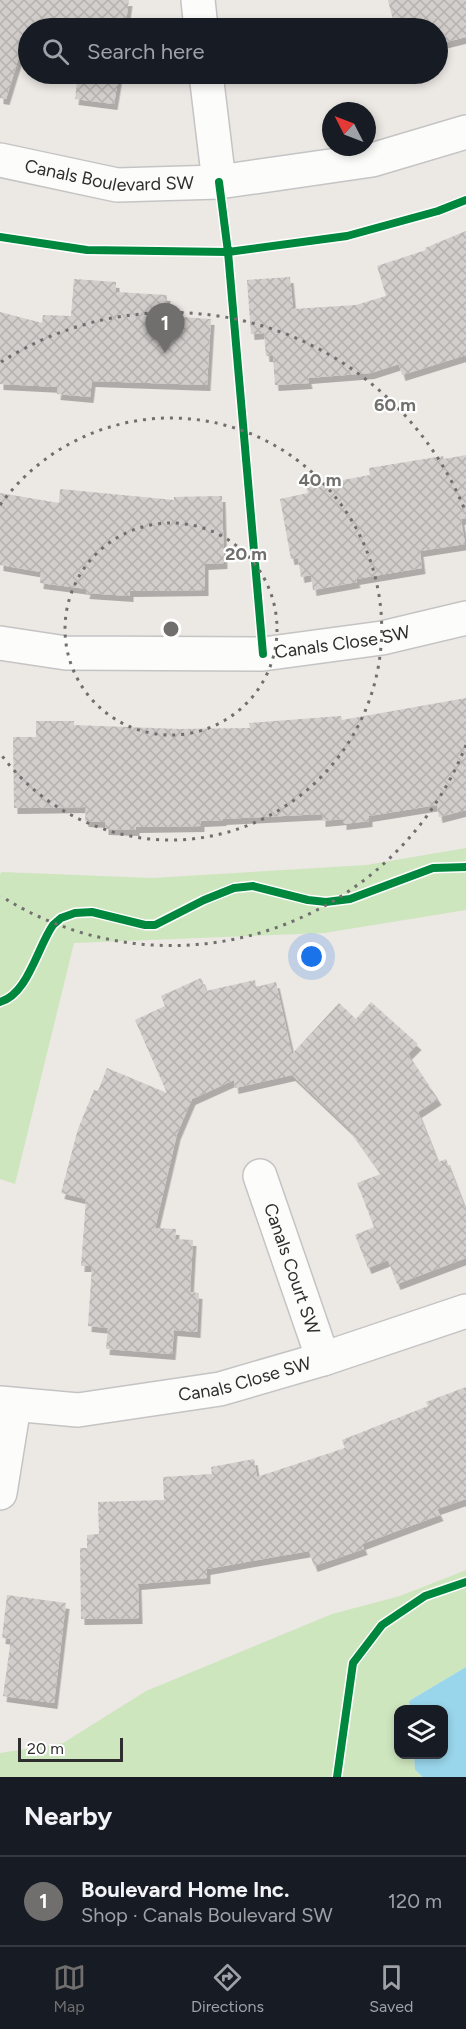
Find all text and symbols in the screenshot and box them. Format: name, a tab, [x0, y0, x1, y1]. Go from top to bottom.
search box	[18, 18, 448, 84]
icon: search	[39, 35, 72, 68]
text: Search here	[87, 38, 205, 65]
north arrow	[322, 102, 376, 156]
street label: Canals Boulevard SW	[23, 155, 195, 196]
pin: 1	[146, 304, 184, 353]
text: 60 m	[374, 394, 416, 416]
text: 40 m	[298, 469, 342, 491]
text: 20 m	[225, 543, 267, 565]
centre of rings	[161, 619, 181, 639]
street label: Canals Close SW	[273, 621, 413, 663]
your location	[297, 942, 326, 971]
street label: Canals Court SW	[259, 1200, 325, 1338]
street label: Canals Close SW	[177, 1352, 314, 1406]
map controls	[394, 1705, 448, 1759]
button: layers	[394, 1705, 448, 1759]
scale bar	[18, 1735, 123, 1762]
text: 20 m	[27, 1739, 64, 1758]
text: Nearby	[24, 1800, 112, 1832]
text: Boulevard Home Inc.	[81, 1876, 289, 1903]
text: 1	[39, 1889, 48, 1913]
text: 120 m	[388, 1889, 442, 1913]
text: Shop · Canals Boulevard SW	[81, 1903, 333, 1927]
tab: Map	[53, 1961, 86, 2016]
tab: Directions	[191, 1961, 264, 2016]
tab: Saved	[369, 1961, 413, 2016]

